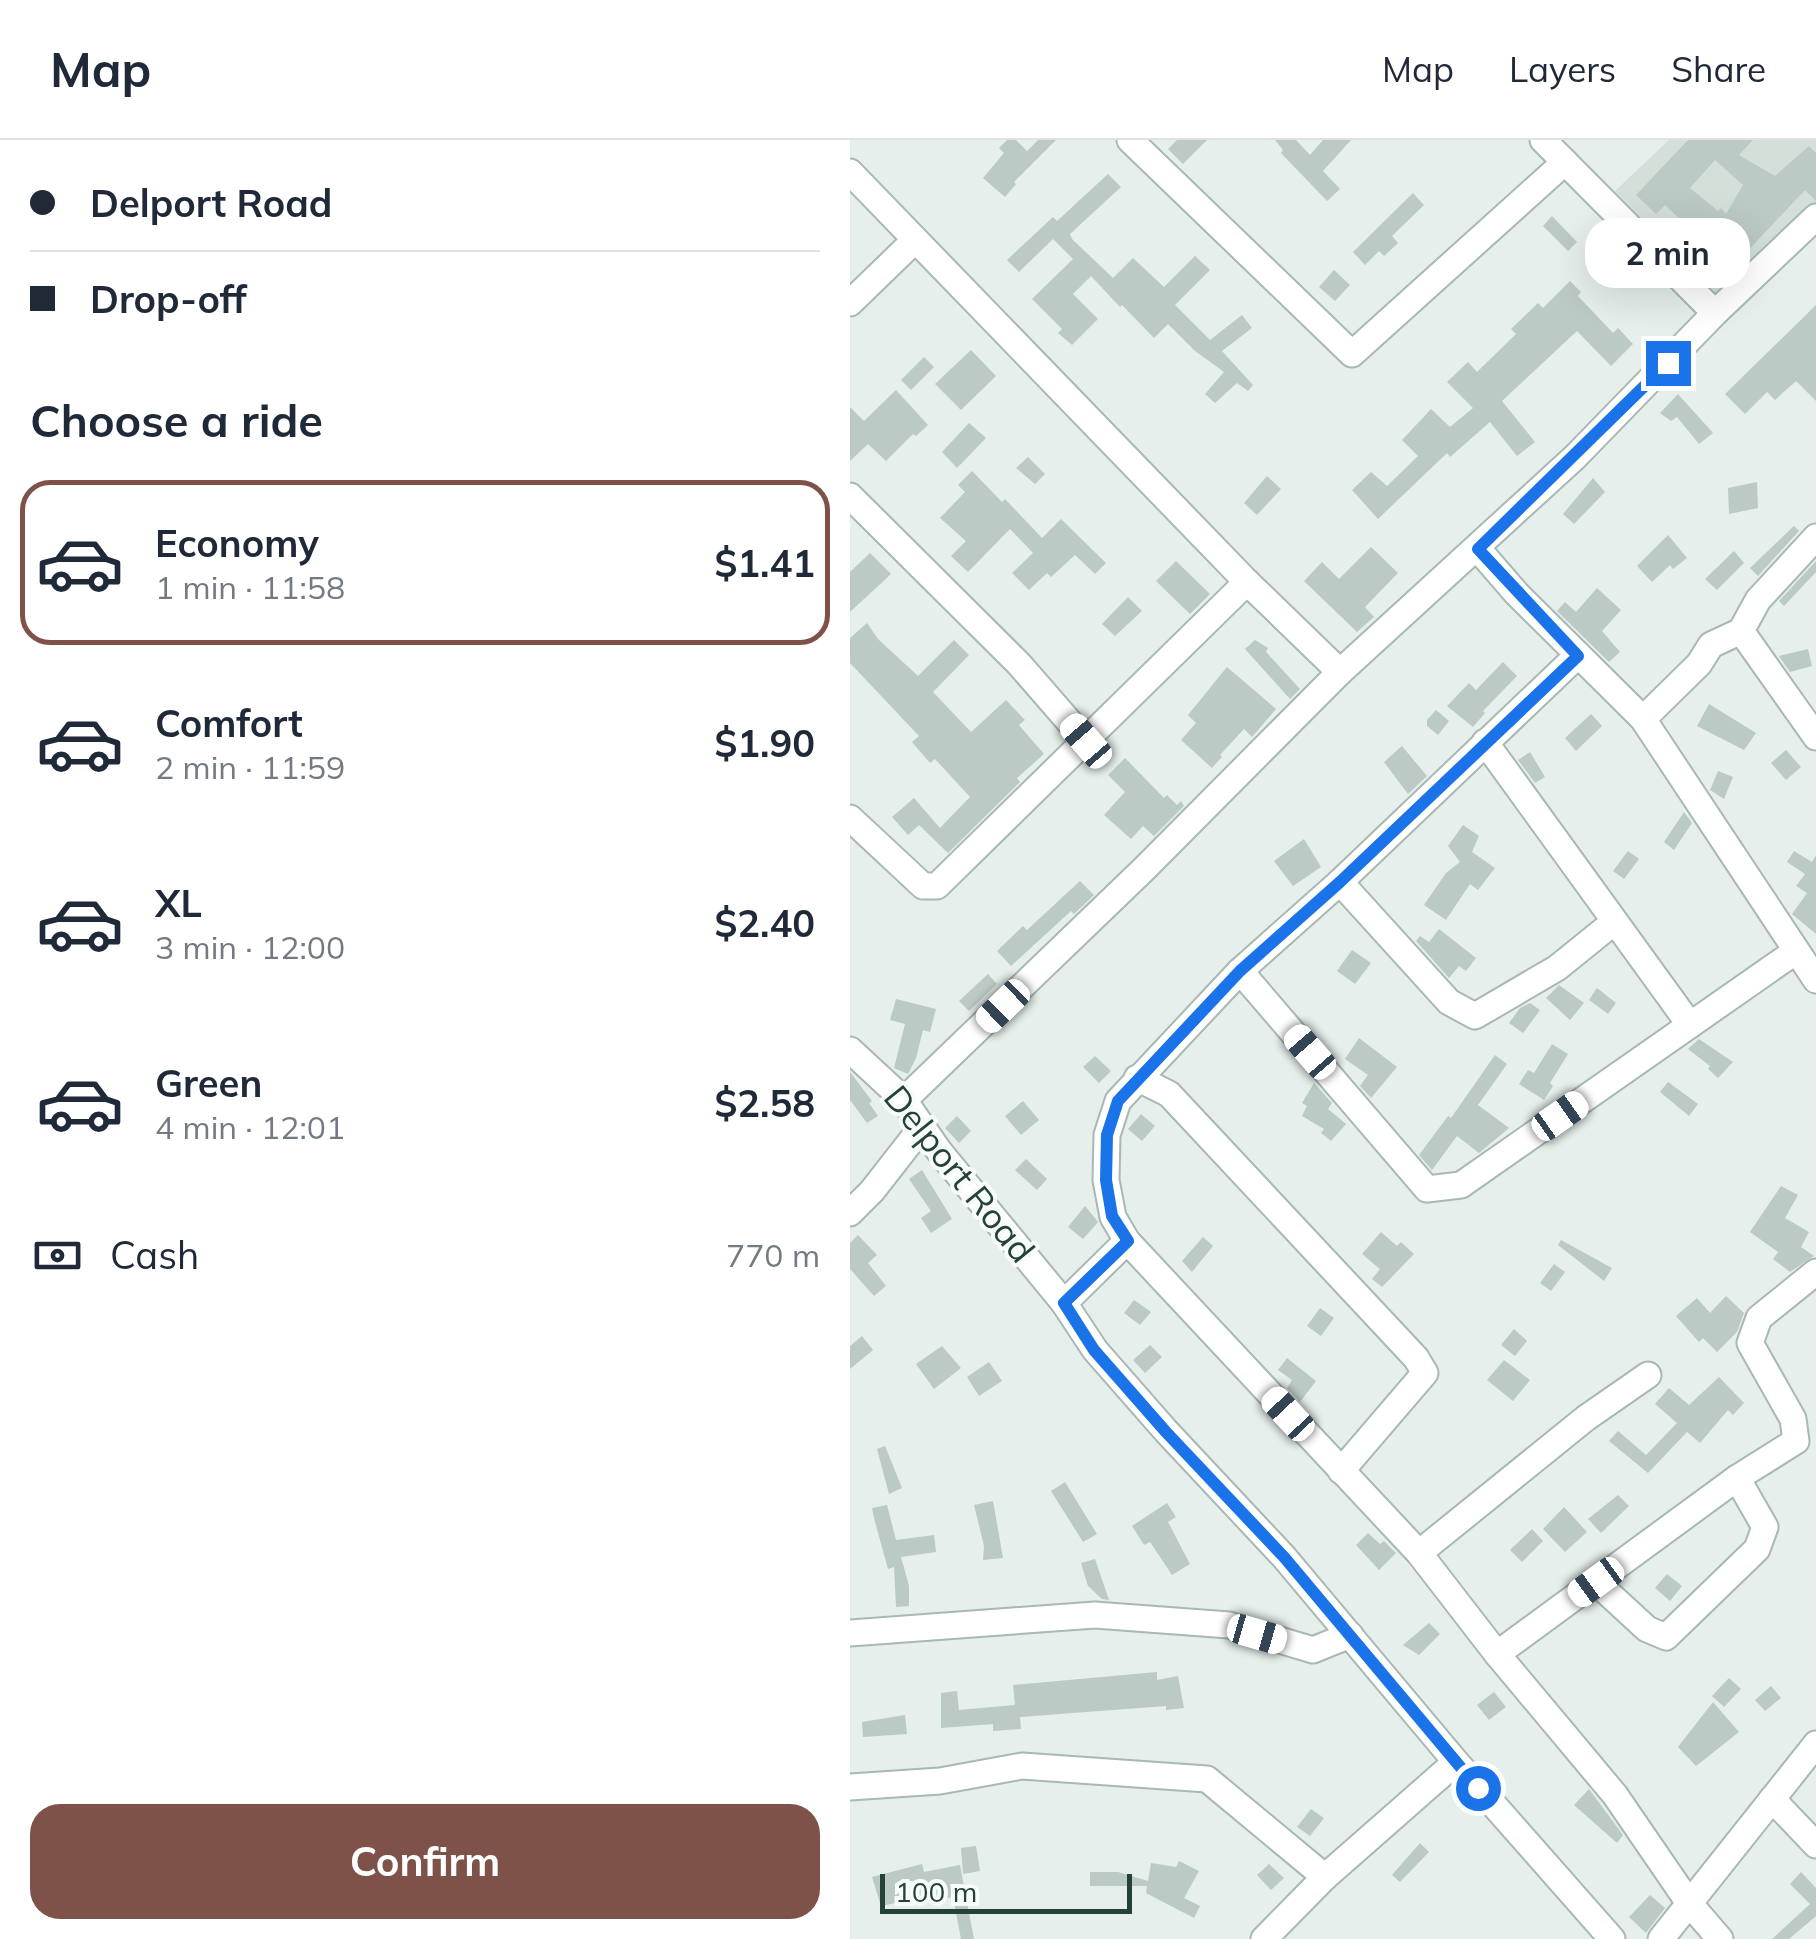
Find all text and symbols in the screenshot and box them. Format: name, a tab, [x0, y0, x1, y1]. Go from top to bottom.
text: Map	[50, 39, 151, 99]
text: Map	[1382, 47, 1454, 91]
text: Layers	[1509, 47, 1616, 91]
text: Share	[1671, 47, 1766, 91]
text: Delport Road	[90, 179, 332, 227]
callout: 2 min	[1586, 218, 1750, 288]
text: 2 min	[1625, 233, 1710, 273]
text: Drop-off	[90, 275, 247, 323]
route end	[1646, 341, 1691, 386]
text: Choose a ride	[30, 392, 323, 448]
icon: car	[35, 518, 125, 608]
text: Economy	[155, 519, 319, 567]
text: $1.41	[714, 539, 815, 587]
text: 1 min · 11:58	[155, 567, 345, 607]
icon: car	[35, 698, 125, 788]
text: Comfort	[155, 699, 303, 747]
car	[1055, 709, 1117, 773]
text: $1.90	[714, 719, 815, 767]
text: 2 min · 11:59	[155, 747, 345, 787]
icon: car	[35, 878, 125, 968]
text: XL	[155, 879, 202, 927]
text: $2.40	[714, 899, 815, 947]
text: 3 min · 12:00	[155, 927, 345, 967]
car	[971, 974, 1035, 1038]
car	[1279, 1020, 1341, 1084]
icon: car	[35, 1058, 125, 1148]
text: Green	[155, 1059, 262, 1107]
street label: Delport Road	[875, 1076, 1045, 1271]
text: $2.58	[714, 1079, 815, 1127]
car	[1527, 1087, 1593, 1145]
text: 4 min · 12:01	[155, 1107, 345, 1147]
icon: cash	[30, 1228, 85, 1283]
text: Cash	[110, 1231, 199, 1279]
text: 770 m	[726, 1235, 820, 1275]
car	[1257, 1382, 1319, 1446]
car	[1563, 1552, 1629, 1612]
car	[1224, 1611, 1290, 1657]
route start	[1456, 1766, 1501, 1811]
button: Confirm	[30, 1804, 820, 1919]
scale bar	[880, 1869, 1132, 1914]
text: 100 m	[895, 1874, 977, 1909]

